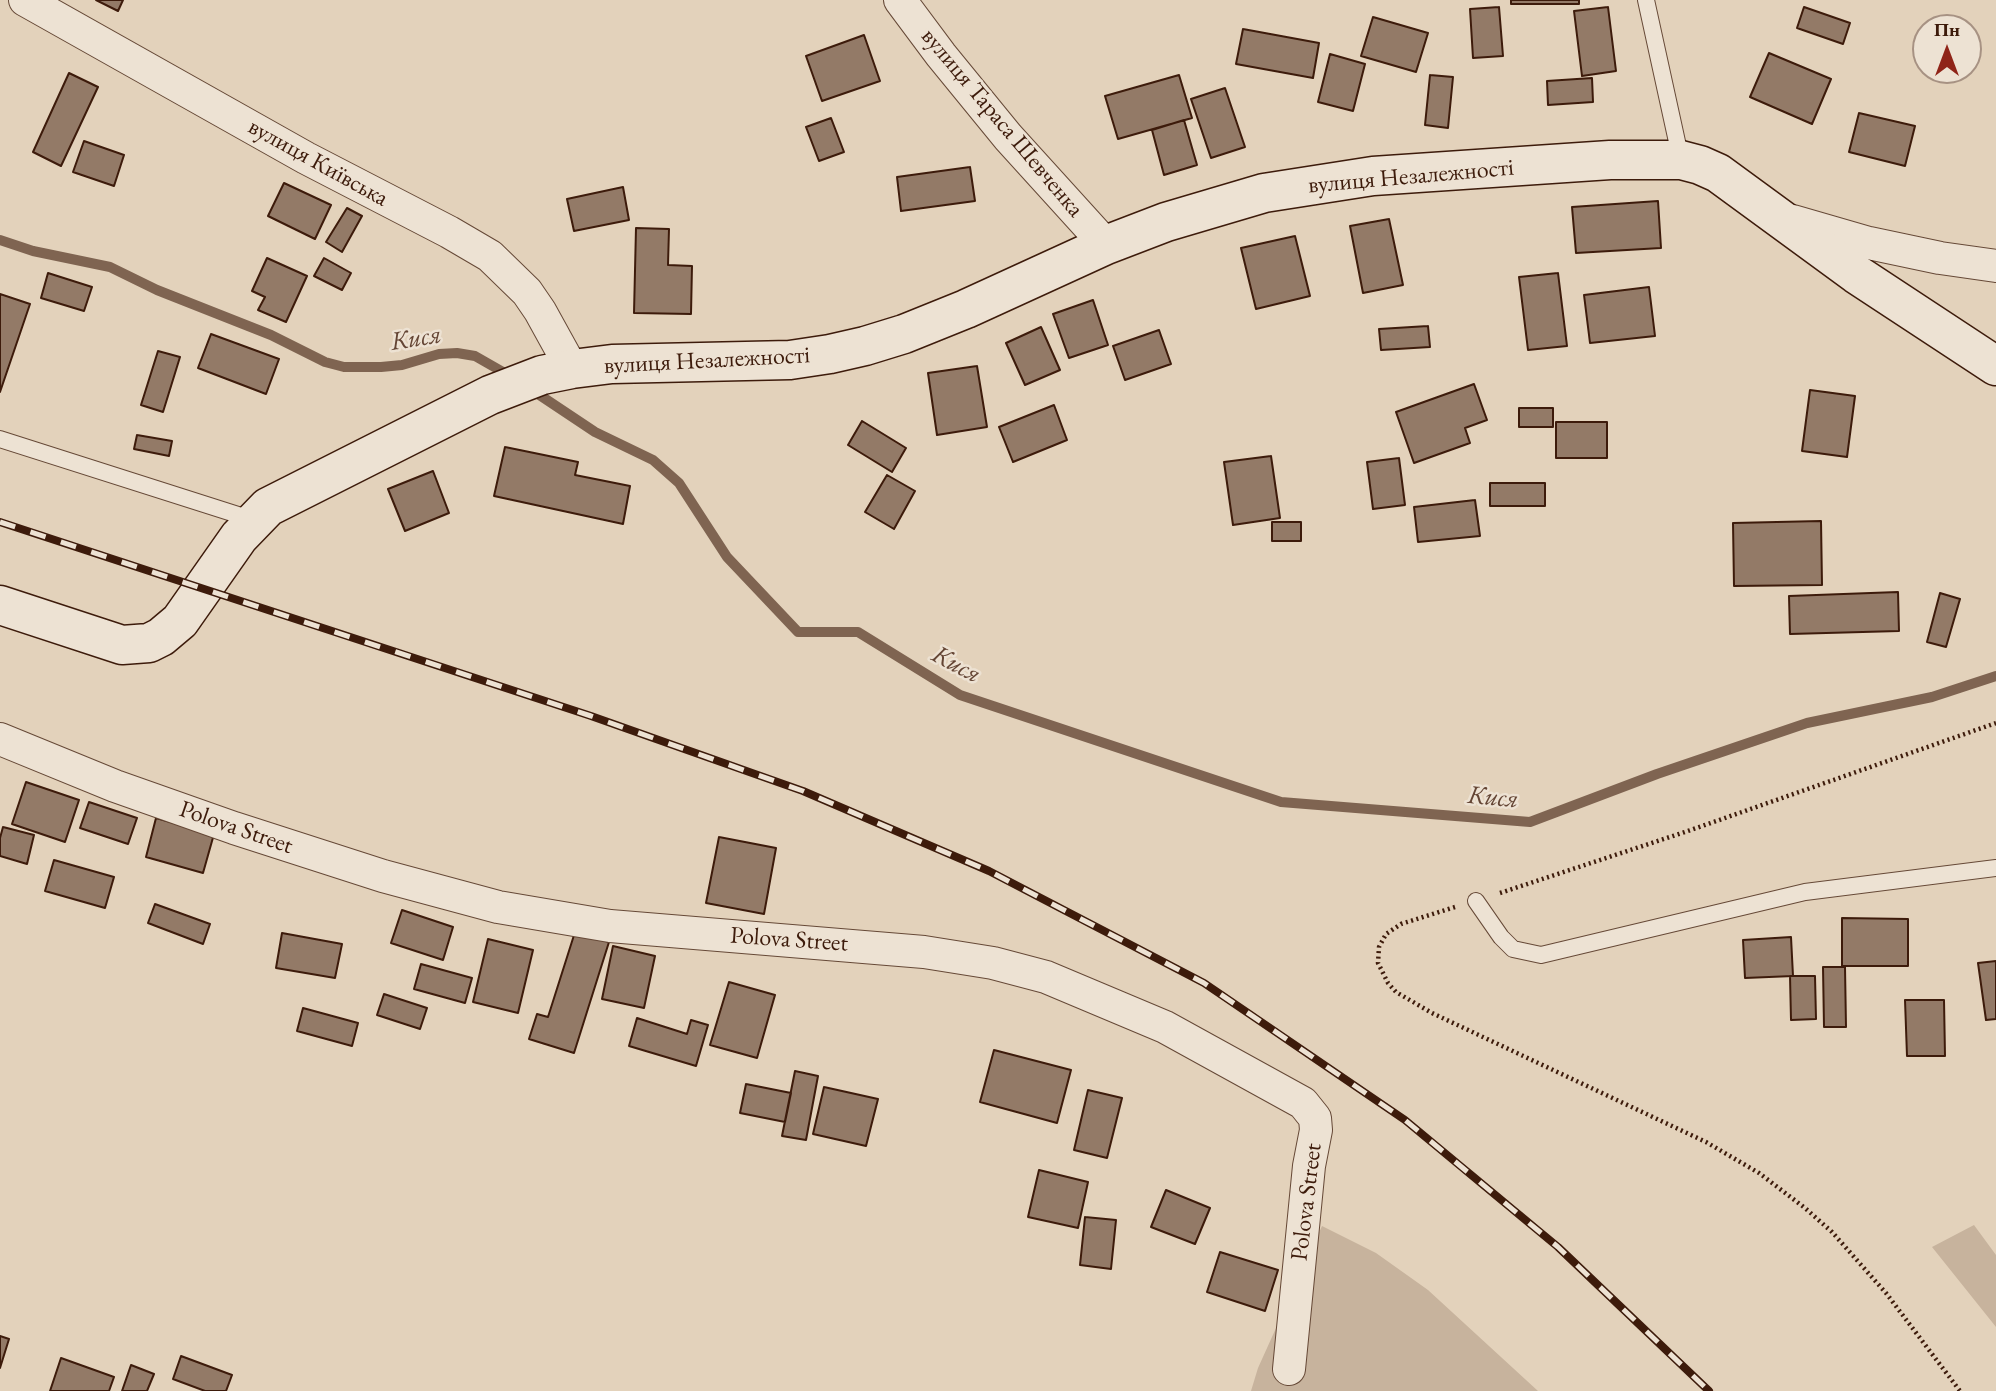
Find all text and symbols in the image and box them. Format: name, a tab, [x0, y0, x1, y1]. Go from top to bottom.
north arrow	[1912, 14, 1982, 84]
text: Пн	[1934, 17, 1960, 42]
street label: вулиця Тараса Шевченка	[915, 23, 1089, 223]
street label: вулиця Київська	[243, 113, 393, 213]
street label: вулиця Незалежності	[1307, 154, 1515, 200]
water label: Кися	[388, 320, 444, 358]
street label: вулиця Незалежності	[603, 341, 811, 381]
water label: Кися	[926, 639, 986, 691]
water label: Кися	[1466, 780, 1520, 816]
street label: Polova Street	[175, 795, 297, 861]
street label: Polova Street	[729, 922, 849, 958]
street label: Polova Street	[1286, 1142, 1328, 1262]

